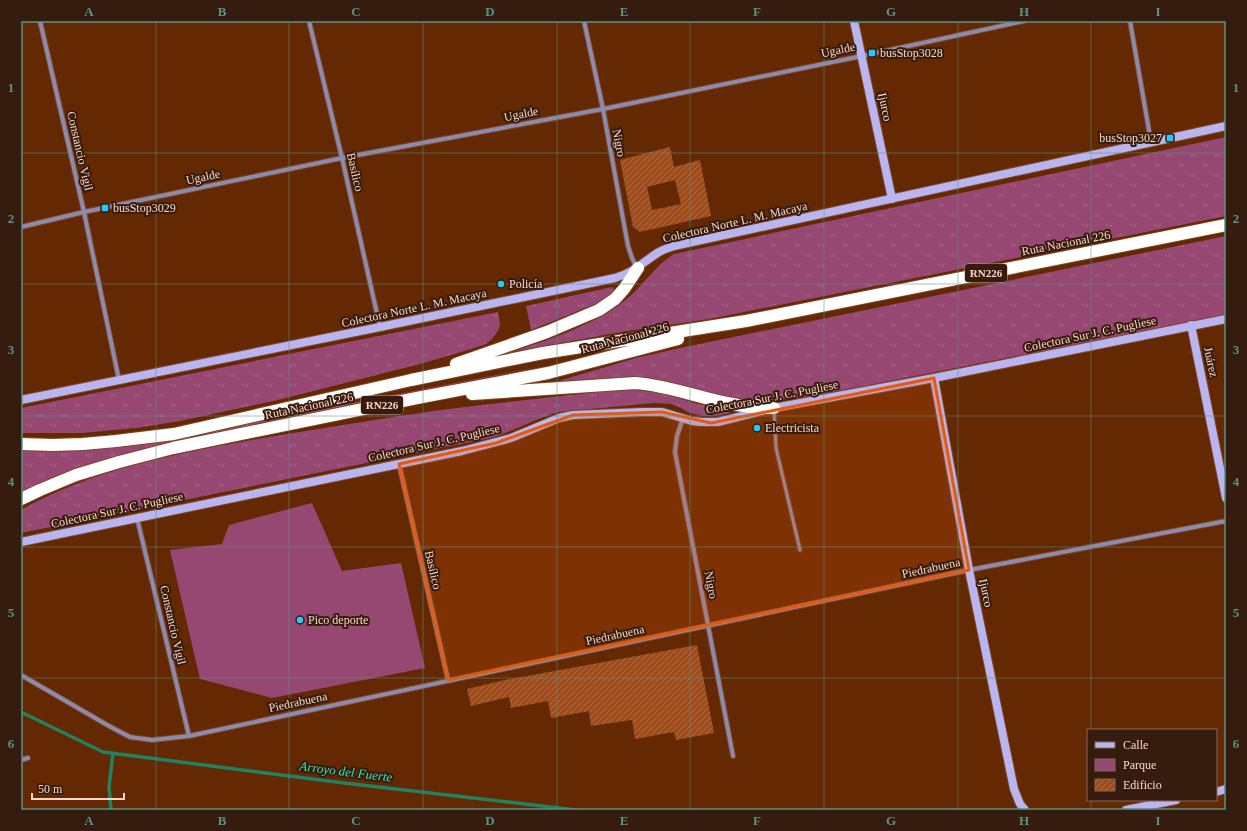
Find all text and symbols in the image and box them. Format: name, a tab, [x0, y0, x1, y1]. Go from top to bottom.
text: A	[84, 4, 94, 19]
text: B	[218, 4, 227, 19]
text: C	[351, 4, 361, 19]
text: D	[485, 4, 495, 19]
text: E	[620, 4, 628, 19]
text: F	[753, 4, 761, 19]
text: G	[886, 4, 896, 19]
text: H	[1019, 4, 1029, 19]
text: I	[1155, 4, 1161, 19]
street label: Ugalde	[820, 40, 856, 60]
place label: busStop3028	[880, 46, 943, 60]
marker: busStop3028	[867, 48, 877, 58]
text: 1	[8, 80, 14, 95]
text: 1	[1233, 80, 1239, 95]
street label: Ijurco	[875, 92, 895, 122]
street label: Ugalde	[503, 104, 539, 124]
street label: Constancio Vigil	[64, 110, 96, 193]
street label: Nigro	[609, 128, 629, 158]
place label: busStop3027	[1099, 131, 1162, 145]
marker: busStop3027	[1165, 133, 1175, 143]
street label: Basílico	[344, 151, 366, 193]
street label: Ugalde	[185, 167, 221, 187]
street label: Colectora Norte L. M. Macaya	[661, 198, 809, 245]
place label: busStop3029	[113, 201, 176, 215]
marker: busStop3029	[100, 203, 110, 213]
text: 2	[8, 211, 14, 226]
text: 2	[1233, 211, 1239, 226]
street label: Ruta Nacional 226	[1020, 228, 1112, 258]
road number: RN226	[965, 264, 1007, 282]
place label: Policía	[509, 277, 543, 291]
marker: Policía	[496, 279, 506, 289]
street label: Colectora Norte L. M. Macaya	[340, 286, 488, 330]
street label: Colectora Sur J. C. Pugliese	[1023, 313, 1157, 355]
street label: Ruta Nacional 226	[580, 320, 670, 356]
text: 3	[8, 342, 15, 357]
text: 3	[1233, 342, 1240, 357]
street label: Juárez	[1201, 346, 1221, 378]
street label: Colectora Sur J. C. Pugliese	[705, 377, 839, 417]
street label: Ruta Nacional 226	[264, 390, 354, 422]
road number: RN226	[361, 396, 403, 414]
street label: Colectora Sur J. C. Pugliese	[367, 421, 501, 465]
place label: Electricista	[765, 421, 820, 435]
marker: Electricista	[752, 423, 762, 433]
text: 4	[8, 474, 15, 489]
text: 4	[1233, 474, 1240, 489]
street label: Colectora Sur J. C. Pugliese	[50, 489, 184, 531]
street label: Basílico	[422, 549, 444, 591]
street label: Piedrabuena	[901, 555, 962, 581]
street label: Nigro	[701, 570, 721, 600]
street label: Ijurco	[976, 578, 996, 608]
street label: Constancio Vigil	[157, 584, 189, 667]
text: 5	[8, 605, 15, 620]
text: 5	[1233, 605, 1240, 620]
place label: Pico deporte	[308, 613, 368, 627]
marker: Pico deporte	[295, 615, 305, 625]
street label: Piedrabuena	[585, 622, 646, 648]
street label: Piedrabuena	[268, 689, 329, 715]
legend	[1087, 729, 1217, 801]
text: 6	[8, 736, 15, 751]
text: 6	[1233, 736, 1240, 751]
text: Calle	[1123, 738, 1148, 752]
water label: Arroyo del Fuerte	[298, 758, 393, 785]
text: Parque	[1123, 758, 1156, 772]
scale bar	[32, 775, 124, 801]
text: Edificio	[1123, 778, 1162, 792]
text: 50 m	[38, 782, 63, 796]
text: A	[84, 813, 94, 828]
text: B	[218, 813, 227, 828]
text: C	[351, 813, 361, 828]
text: D	[485, 813, 495, 828]
text: E	[620, 813, 628, 828]
text: F	[753, 813, 761, 828]
text: G	[886, 813, 896, 828]
text: H	[1019, 813, 1029, 828]
text: I	[1155, 813, 1161, 828]

